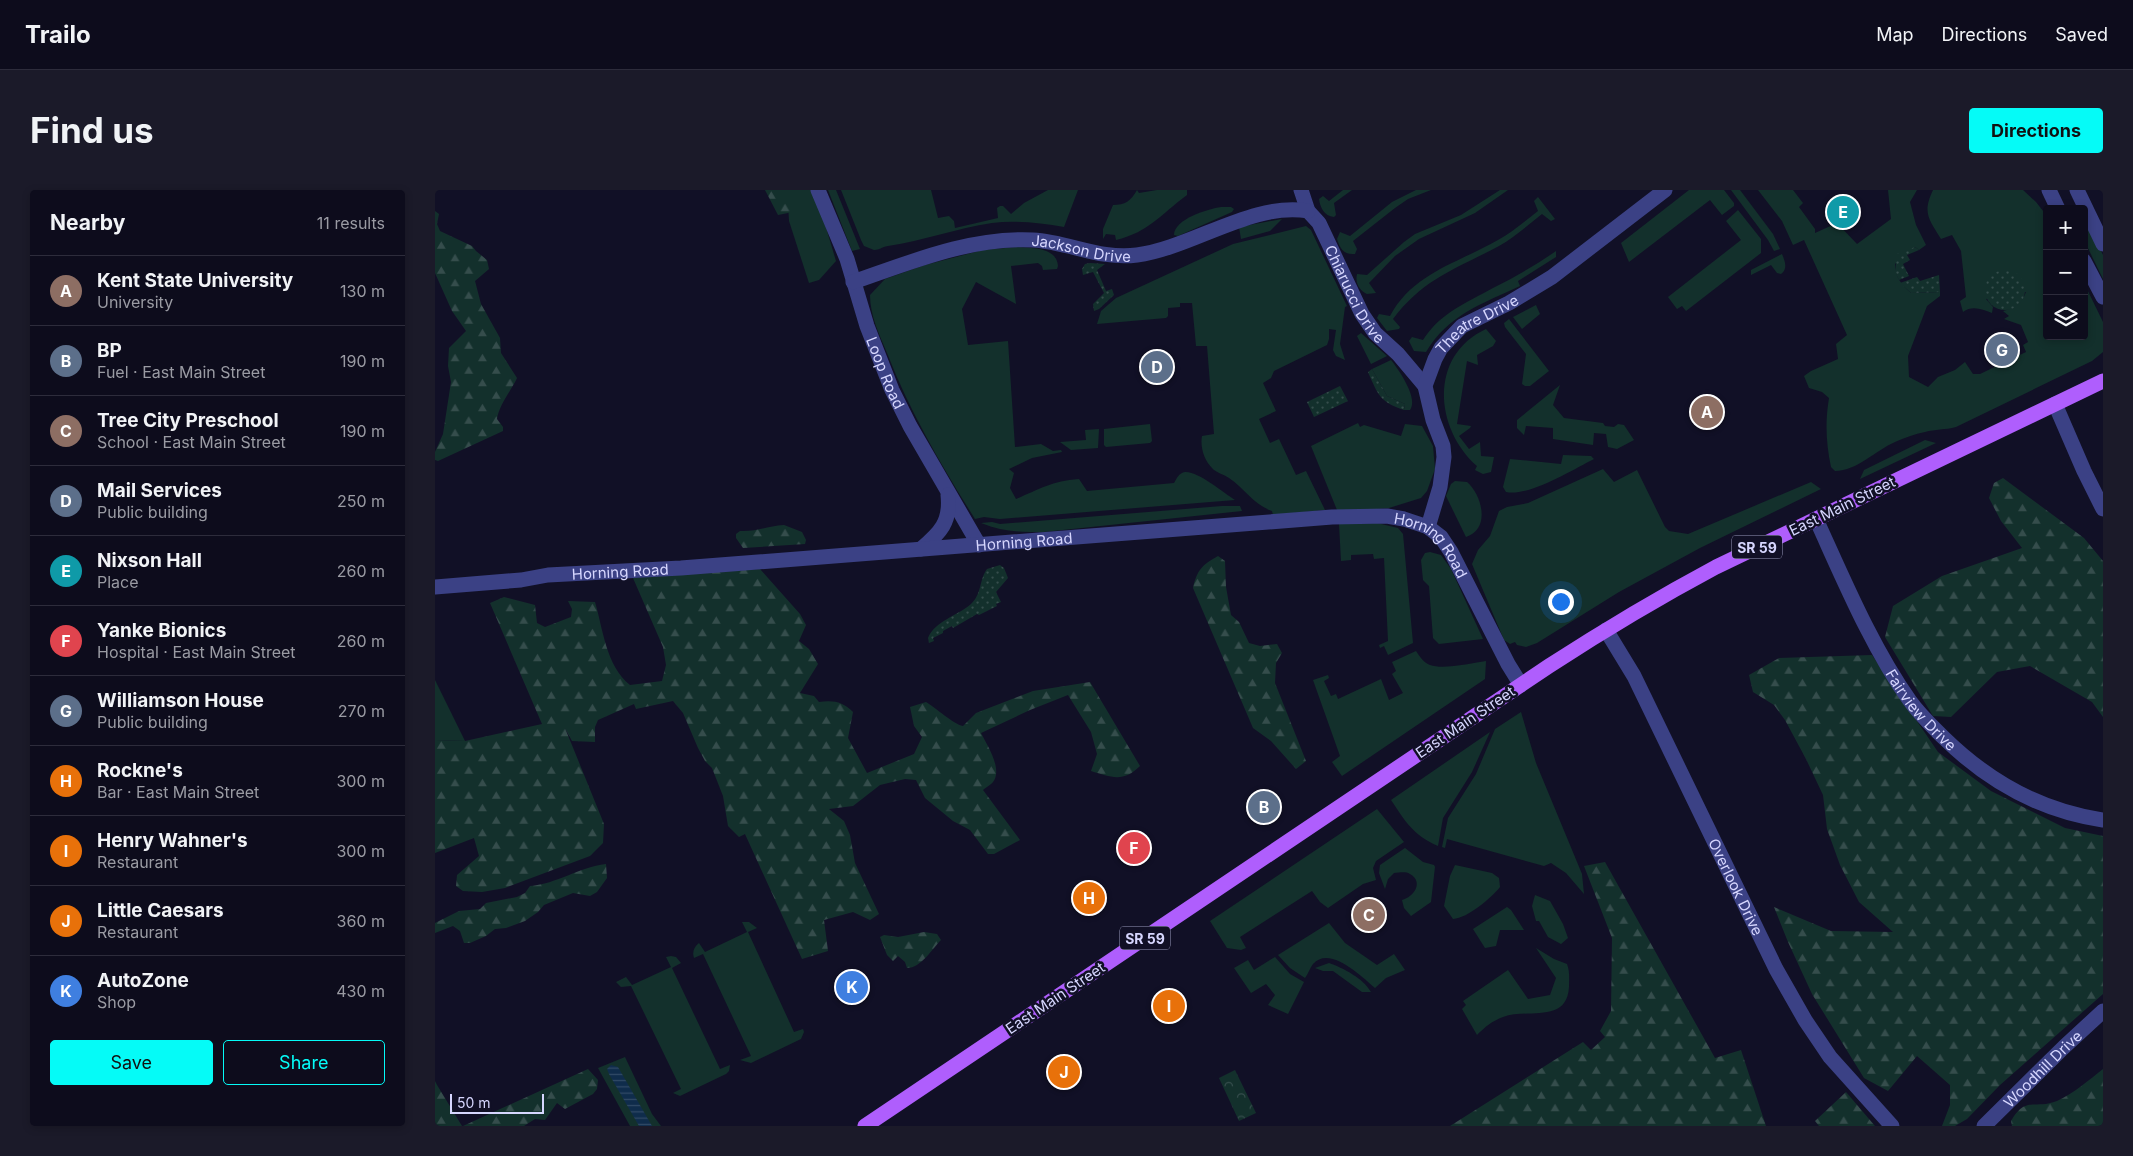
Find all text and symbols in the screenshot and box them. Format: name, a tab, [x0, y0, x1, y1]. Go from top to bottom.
text: Trailo	[25, 20, 91, 49]
text: Map	[1876, 24, 1914, 45]
text: Directions	[1942, 24, 2027, 45]
text: Saved	[2055, 24, 2108, 45]
button: Directions	[1969, 108, 2103, 153]
text: Find us	[30, 109, 154, 151]
pin: E	[1827, 193, 1859, 231]
map controls	[2043, 205, 2088, 340]
button: +	[2043, 205, 2088, 250]
text: Nearby	[50, 210, 125, 235]
text: 11 results	[317, 213, 385, 233]
street label: Jackson Drive	[1031, 230, 1131, 265]
street label: Chiarucci Drive	[1321, 242, 1389, 347]
button: −	[2043, 250, 2088, 295]
text: Kent State University	[97, 269, 293, 292]
text: A	[60, 281, 72, 301]
text: 130 m	[340, 281, 385, 301]
street label: Theatre Drive	[1431, 290, 1522, 358]
text: University	[97, 292, 173, 312]
button: layers	[2043, 295, 2088, 340]
pin: G	[1986, 331, 2018, 369]
street label: Loop Road	[863, 334, 909, 412]
text: BP	[97, 339, 122, 362]
pin: D	[1141, 348, 1173, 386]
text: B	[61, 351, 71, 371]
text: 190 m	[340, 351, 385, 371]
text: Fuel · East Main Street	[97, 362, 265, 382]
pin: A	[1691, 393, 1723, 431]
text: Tree City Preschool	[97, 409, 279, 432]
text: C	[60, 421, 72, 441]
text: 190 m	[340, 421, 385, 441]
text: School · East Main Street	[97, 432, 286, 452]
street label: East Main Street	[1786, 472, 1898, 540]
text: Mail Services	[97, 479, 222, 502]
text: D	[60, 491, 72, 511]
text: 250 m	[337, 491, 385, 511]
text: Public building	[97, 502, 208, 522]
street label: Horning Road	[1393, 508, 1472, 581]
street label: Horning Road	[975, 528, 1073, 554]
road number: SR 59	[1732, 536, 1782, 558]
text: Nixson Hall	[97, 549, 202, 572]
street label: Horning Road	[571, 559, 669, 583]
text: E	[61, 561, 71, 581]
text: 260 m	[337, 561, 385, 581]
text: Place	[97, 572, 139, 592]
your location	[1548, 589, 1574, 615]
text: Yanke Bionics	[97, 619, 226, 642]
text: F	[61, 631, 71, 651]
text: 260 m	[337, 631, 385, 651]
text: Hospital · East Main Street	[97, 642, 296, 662]
street label: Fairview Drive	[1882, 666, 1961, 755]
street label: East Main Street	[1412, 682, 1518, 762]
text: Williamson House	[97, 689, 264, 712]
text: G	[60, 701, 72, 721]
text: 270 m	[338, 701, 385, 721]
text: Public building	[97, 712, 208, 732]
text: Rockne's	[97, 759, 183, 782]
text: H	[60, 771, 72, 791]
text: 300 m	[336, 771, 385, 791]
text: Bar · East Main Street	[97, 782, 259, 802]
pin: B	[1248, 788, 1280, 826]
text: Henry Wahner's	[97, 829, 248, 852]
pin: F	[1118, 829, 1150, 867]
street label: Overlook Drive	[1705, 835, 1768, 938]
text: I	[64, 841, 68, 861]
text: 300 m	[336, 841, 385, 861]
text: Restaurant	[97, 852, 178, 872]
pin: H	[1073, 879, 1105, 917]
pin: C	[1353, 896, 1385, 934]
text: Little Caesars	[97, 899, 224, 922]
text: J	[61, 911, 71, 931]
text: 360 m	[337, 911, 385, 931]
text: Restaurant	[97, 922, 178, 942]
road number: SR 59	[1120, 926, 1170, 950]
street label: East Main Street	[1002, 958, 1108, 1038]
pin: K	[836, 968, 868, 1006]
text: AutoZone	[97, 969, 189, 992]
text: K	[60, 981, 72, 1001]
text: 430 m	[336, 981, 385, 1001]
pin: I	[1153, 987, 1185, 1025]
text: Shop	[97, 992, 136, 1012]
street label: Woodhill Drive	[1999, 1026, 2086, 1111]
button: Save	[50, 1040, 213, 1085]
button: Share	[223, 1040, 385, 1085]
pin: J	[1048, 1053, 1080, 1091]
scale bar	[450, 1091, 544, 1114]
text: 50 m	[457, 1094, 491, 1111]

